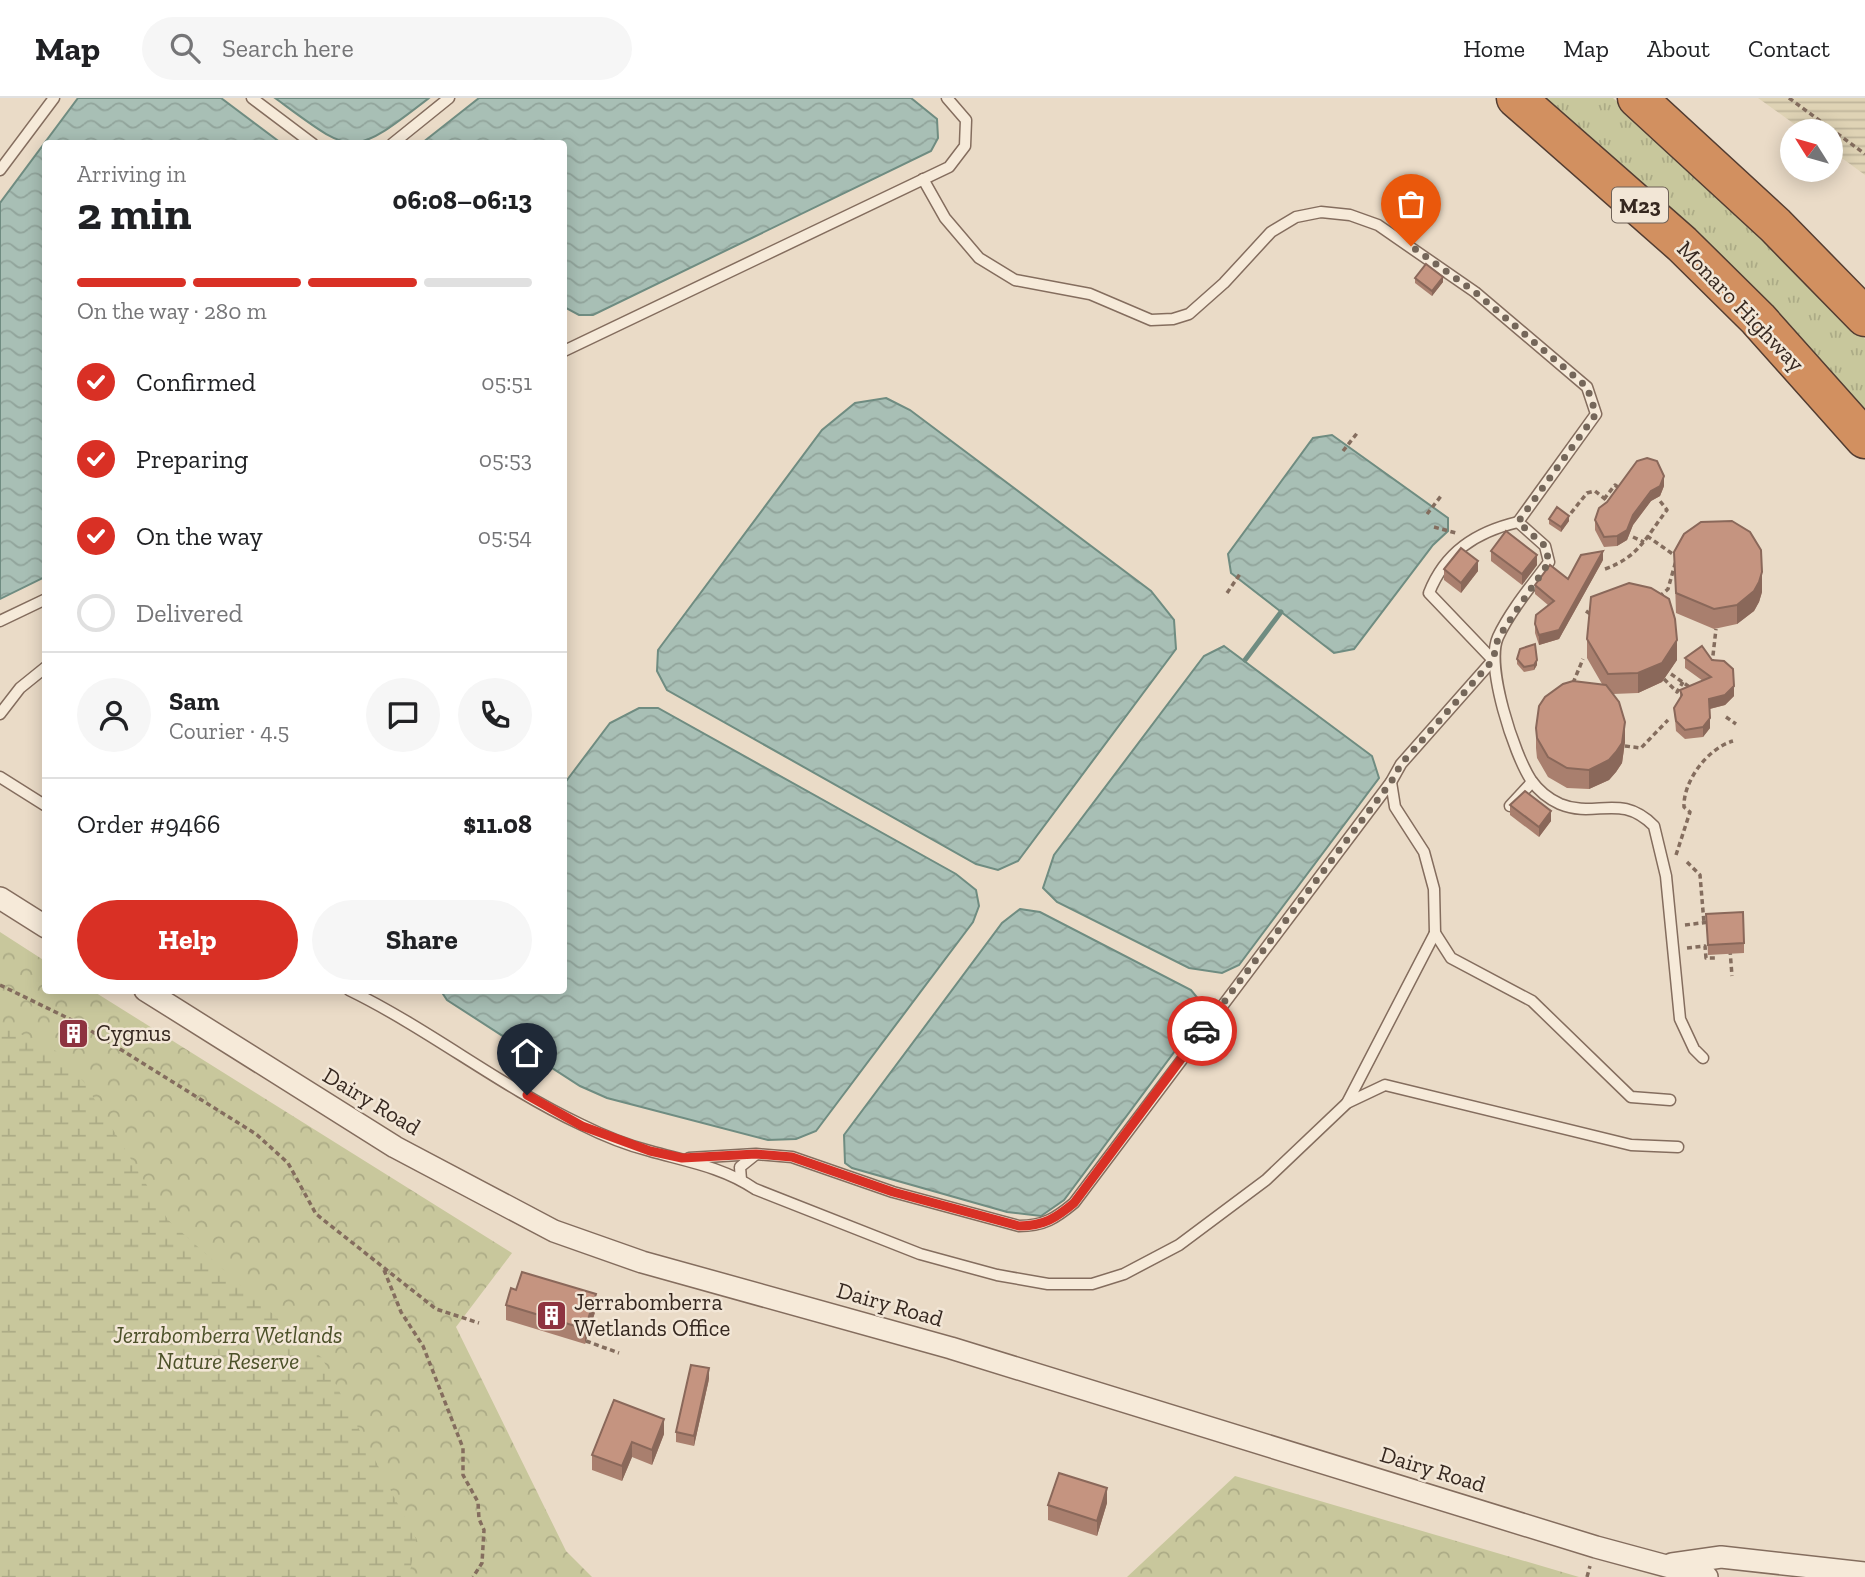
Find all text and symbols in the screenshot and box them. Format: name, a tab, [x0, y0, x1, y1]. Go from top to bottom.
search box	[142, 17, 632, 80]
text: Map	[35, 29, 100, 68]
icon: search	[166, 29, 204, 67]
text: Search here	[222, 32, 354, 64]
text: Home	[1463, 34, 1525, 63]
text: Map	[1563, 34, 1609, 63]
text: About	[1647, 34, 1710, 63]
text: Contact	[1748, 34, 1830, 63]
north arrow	[1780, 119, 1843, 182]
map controls	[1780, 119, 1843, 182]
text: Arriving in	[77, 160, 186, 188]
pin	[1381, 174, 1441, 246]
text: 06:08–06:13	[393, 184, 532, 216]
icon: bag	[1392, 185, 1430, 223]
text: 2 min	[77, 186, 192, 241]
road number: M23	[1612, 188, 1668, 222]
street label: Monaro Highway	[1671, 235, 1811, 378]
text: On the way · 280 m	[77, 297, 267, 325]
icon: check	[77, 363, 115, 401]
text: Confirmed	[136, 366, 256, 398]
text: 05:51	[481, 368, 532, 396]
icon: check	[77, 440, 115, 478]
text: Preparing	[136, 443, 248, 475]
text: 05:53	[479, 445, 532, 473]
icon: check	[77, 517, 115, 555]
text: On the way	[136, 520, 263, 552]
text: 05:54	[478, 522, 532, 550]
text: Delivered	[136, 597, 243, 629]
button: person	[77, 678, 151, 752]
button: chat	[366, 678, 440, 752]
button: phone	[458, 678, 532, 752]
text: Sam	[169, 685, 219, 717]
text: Courier · 4.5	[169, 717, 289, 745]
text: Order #9466	[77, 808, 221, 840]
text: $11.08	[463, 808, 532, 840]
button: Help	[77, 900, 298, 980]
button: Share	[312, 900, 532, 980]
courier	[1167, 996, 1237, 1066]
icon: car	[1183, 1012, 1221, 1050]
building icon: Cygnus	[56, 1016, 90, 1050]
place label: Cygnus	[96, 1019, 171, 1047]
pin	[497, 1023, 557, 1095]
icon: home	[508, 1034, 546, 1072]
street label: Dairy Road	[318, 1061, 426, 1141]
street label: Dairy Road	[834, 1275, 947, 1333]
place label: Jerrabomberra Wetlands Office	[574, 1288, 730, 1342]
building icon: Jerrabomberra Wetlands Office	[534, 1298, 568, 1332]
park label: Jerrabomberra Wetlands Nature Reserve	[112, 1321, 343, 1375]
street label: Dairy Road	[1377, 1440, 1490, 1498]

